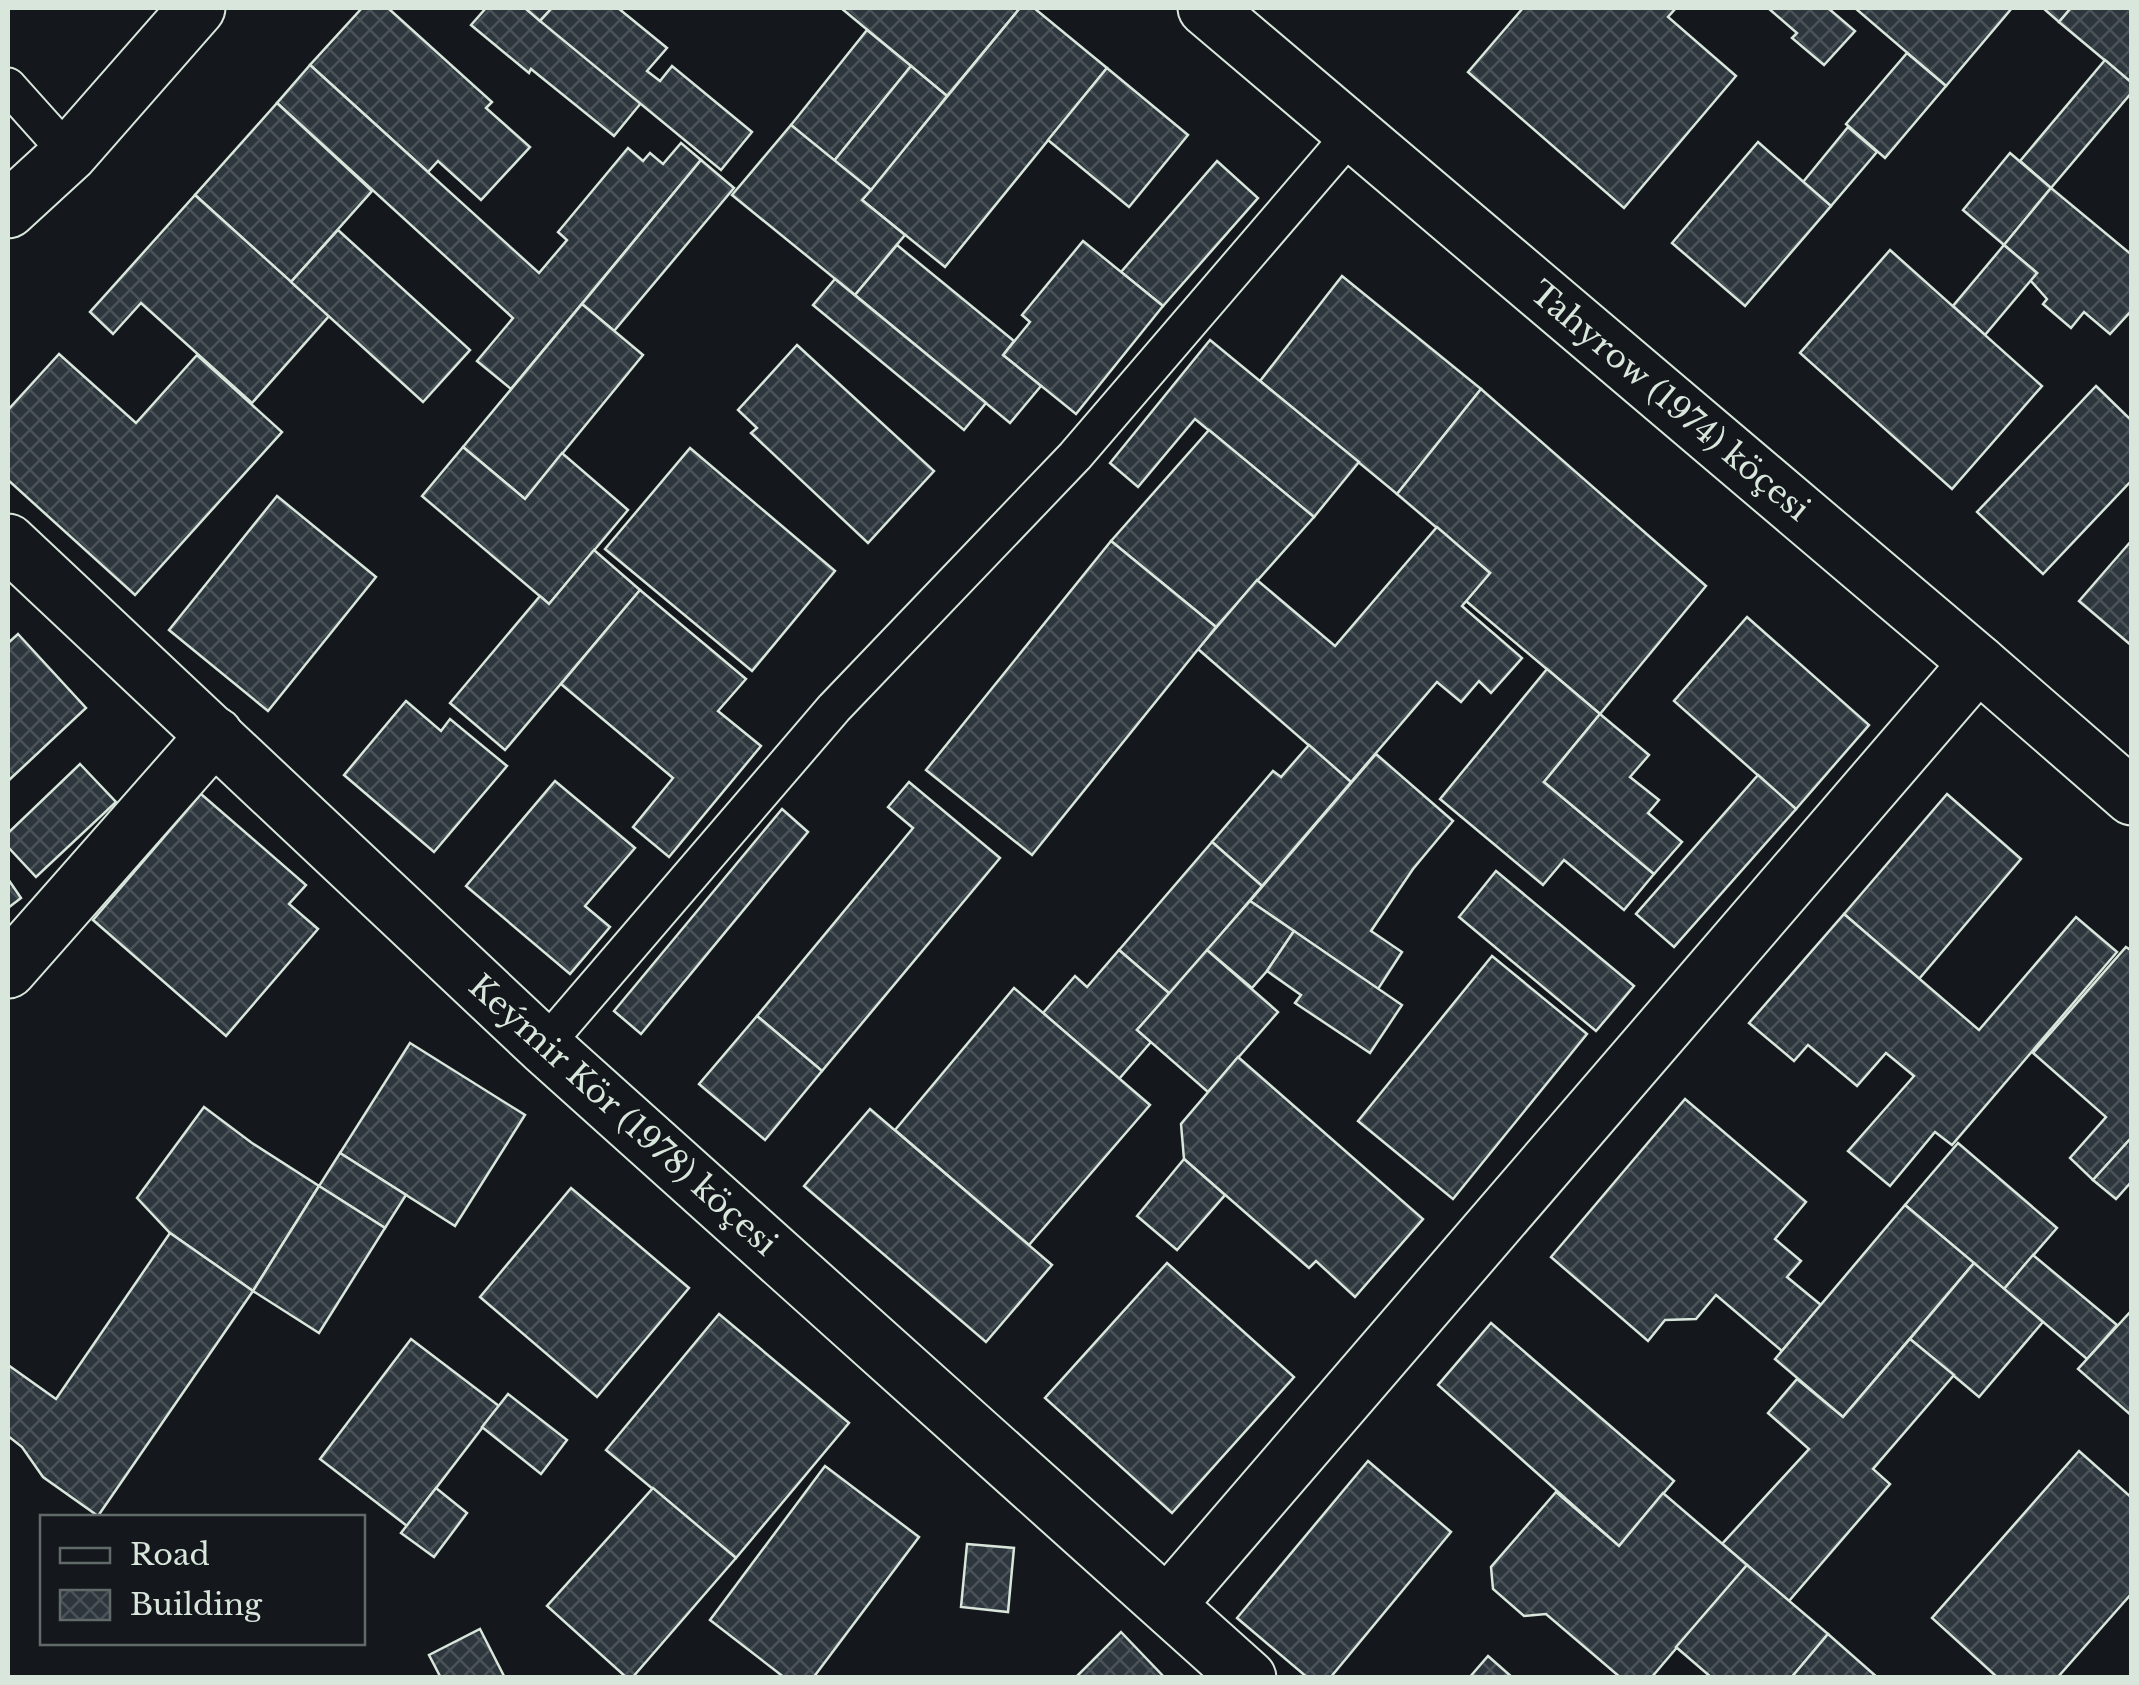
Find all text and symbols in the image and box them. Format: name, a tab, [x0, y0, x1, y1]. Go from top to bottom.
street label: Tahyrow (1974) köçesi	[1522, 273, 1818, 530]
street label: Keýmir Kör (1978) köçesi	[461, 966, 785, 1264]
legend	[40, 1515, 365, 1645]
text: Road	[130, 1536, 210, 1573]
text: Building	[130, 1586, 263, 1623]

